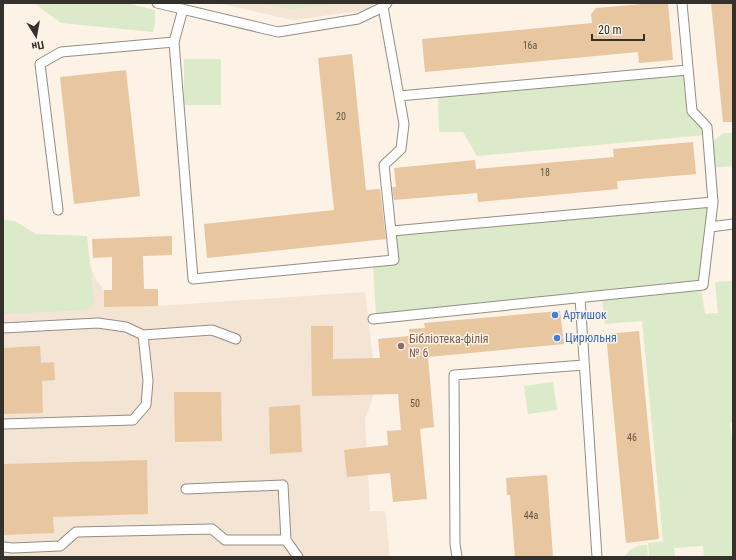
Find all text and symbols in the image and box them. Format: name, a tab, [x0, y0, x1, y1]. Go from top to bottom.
north arrow	[16, 16, 56, 56]
scale bar	[592, 16, 644, 42]
text: 20 m	[598, 23, 622, 37]
text: Пн	[31, 38, 45, 53]
house number: 16а	[523, 40, 538, 51]
house number: 20	[336, 111, 346, 122]
house number: 18	[540, 167, 550, 178]
place label: Артишок	[563, 308, 607, 322]
marker: Артишок	[550, 310, 560, 320]
place label: Цирюльня	[565, 331, 617, 345]
place label: Бібліотека-філія № 6	[409, 332, 489, 360]
marker: Цирюльня	[552, 333, 562, 343]
marker: Бібліотека-філія № 6	[396, 341, 406, 351]
house number: 50	[410, 398, 420, 409]
house number: 46	[627, 432, 637, 443]
house number: 44а	[524, 510, 539, 521]

